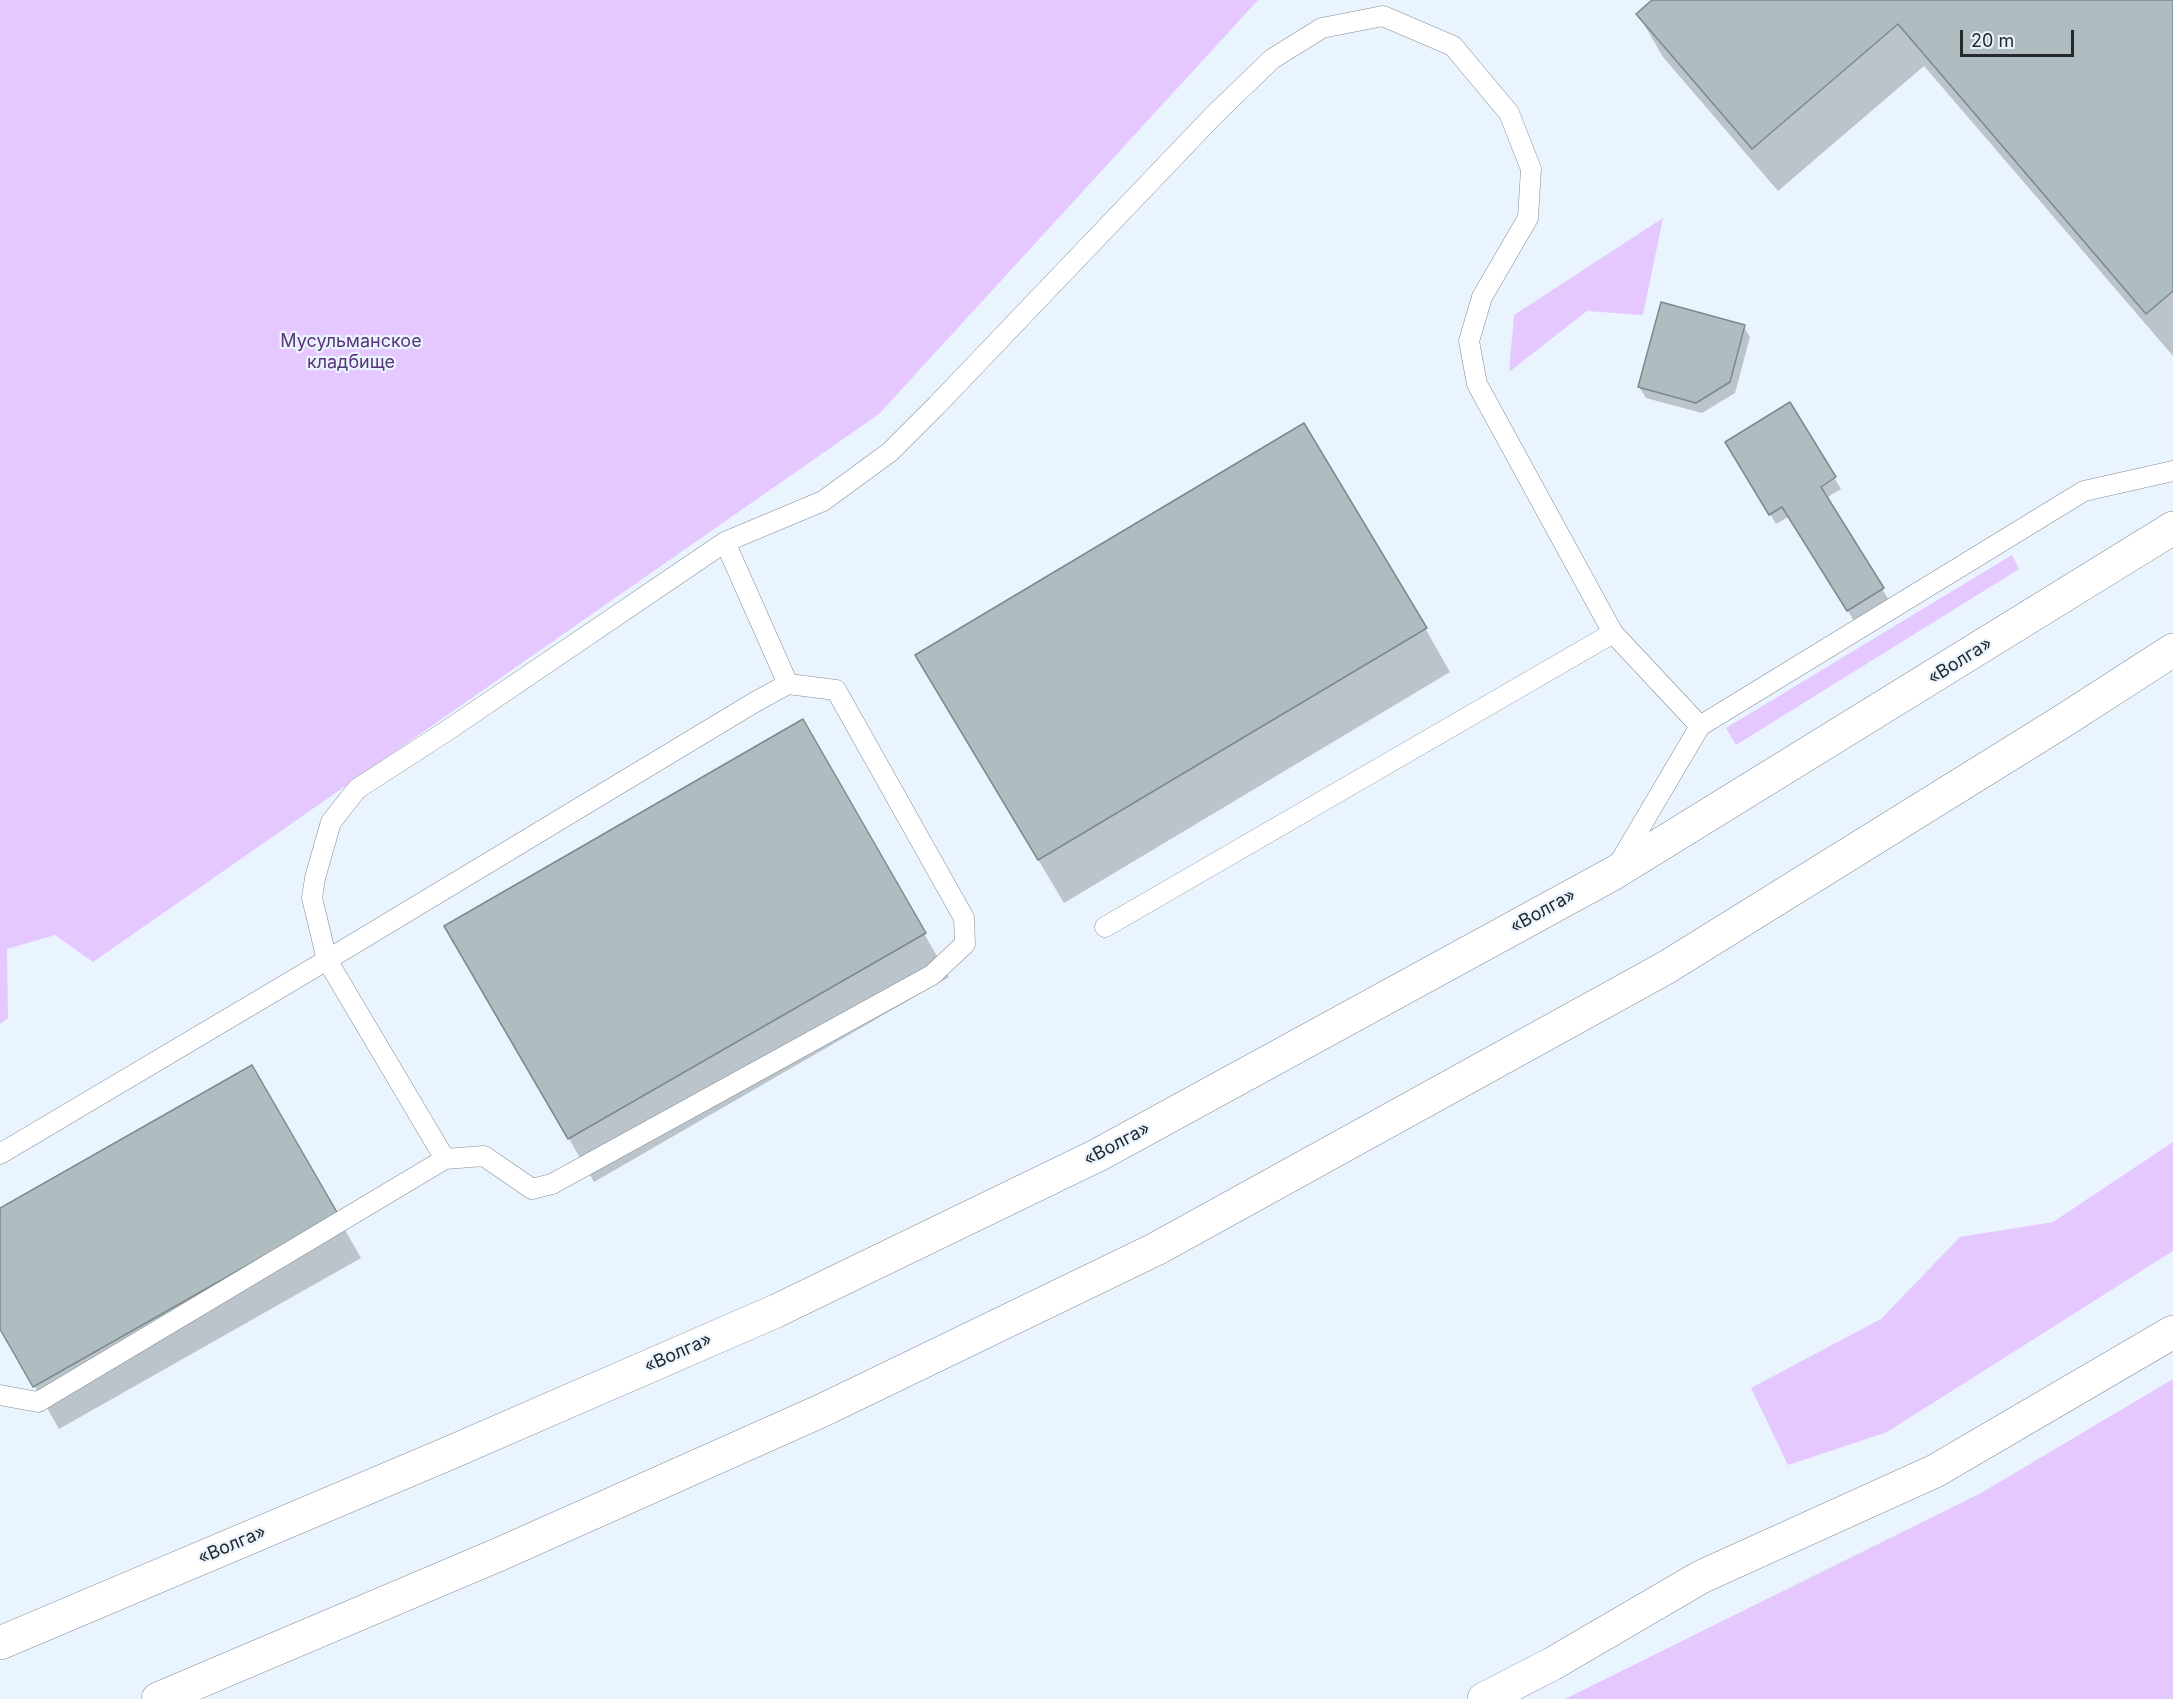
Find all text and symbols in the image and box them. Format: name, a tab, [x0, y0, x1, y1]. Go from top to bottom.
scale bar	[1963, 18, 2077, 56]
text: 20 m	[1971, 30, 2014, 51]
park label: Мусульманское кладбище	[280, 331, 422, 374]
street label: «Волга»	[1924, 633, 1996, 689]
street label: «Волга»	[1506, 884, 1580, 938]
street label: «Волга»	[1080, 1118, 1154, 1170]
street label: «Волга»	[641, 1329, 715, 1377]
street label: «Волга»	[195, 1521, 269, 1569]

